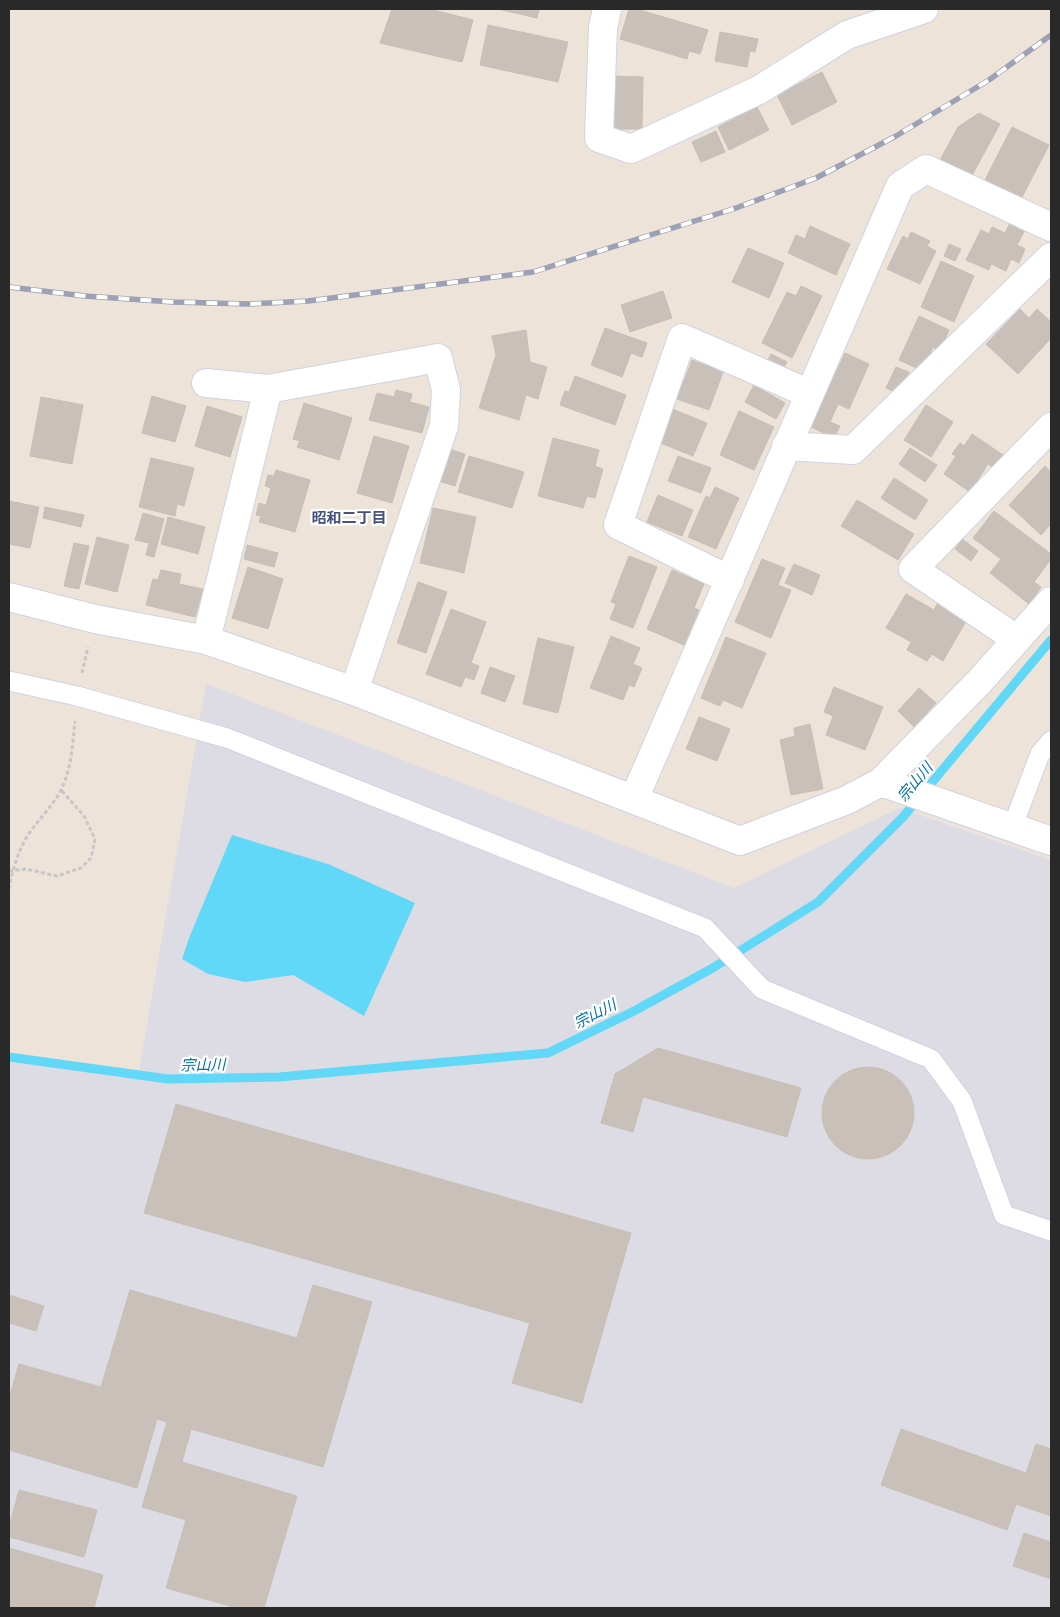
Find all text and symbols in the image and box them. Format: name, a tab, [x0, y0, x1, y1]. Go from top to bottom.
district label: 昭和二丁目	[311, 509, 387, 526]
water label: 宗山川	[894, 757, 937, 804]
water label: 宗山川	[571, 995, 620, 1031]
water label: 宗山川	[180, 1056, 228, 1073]

